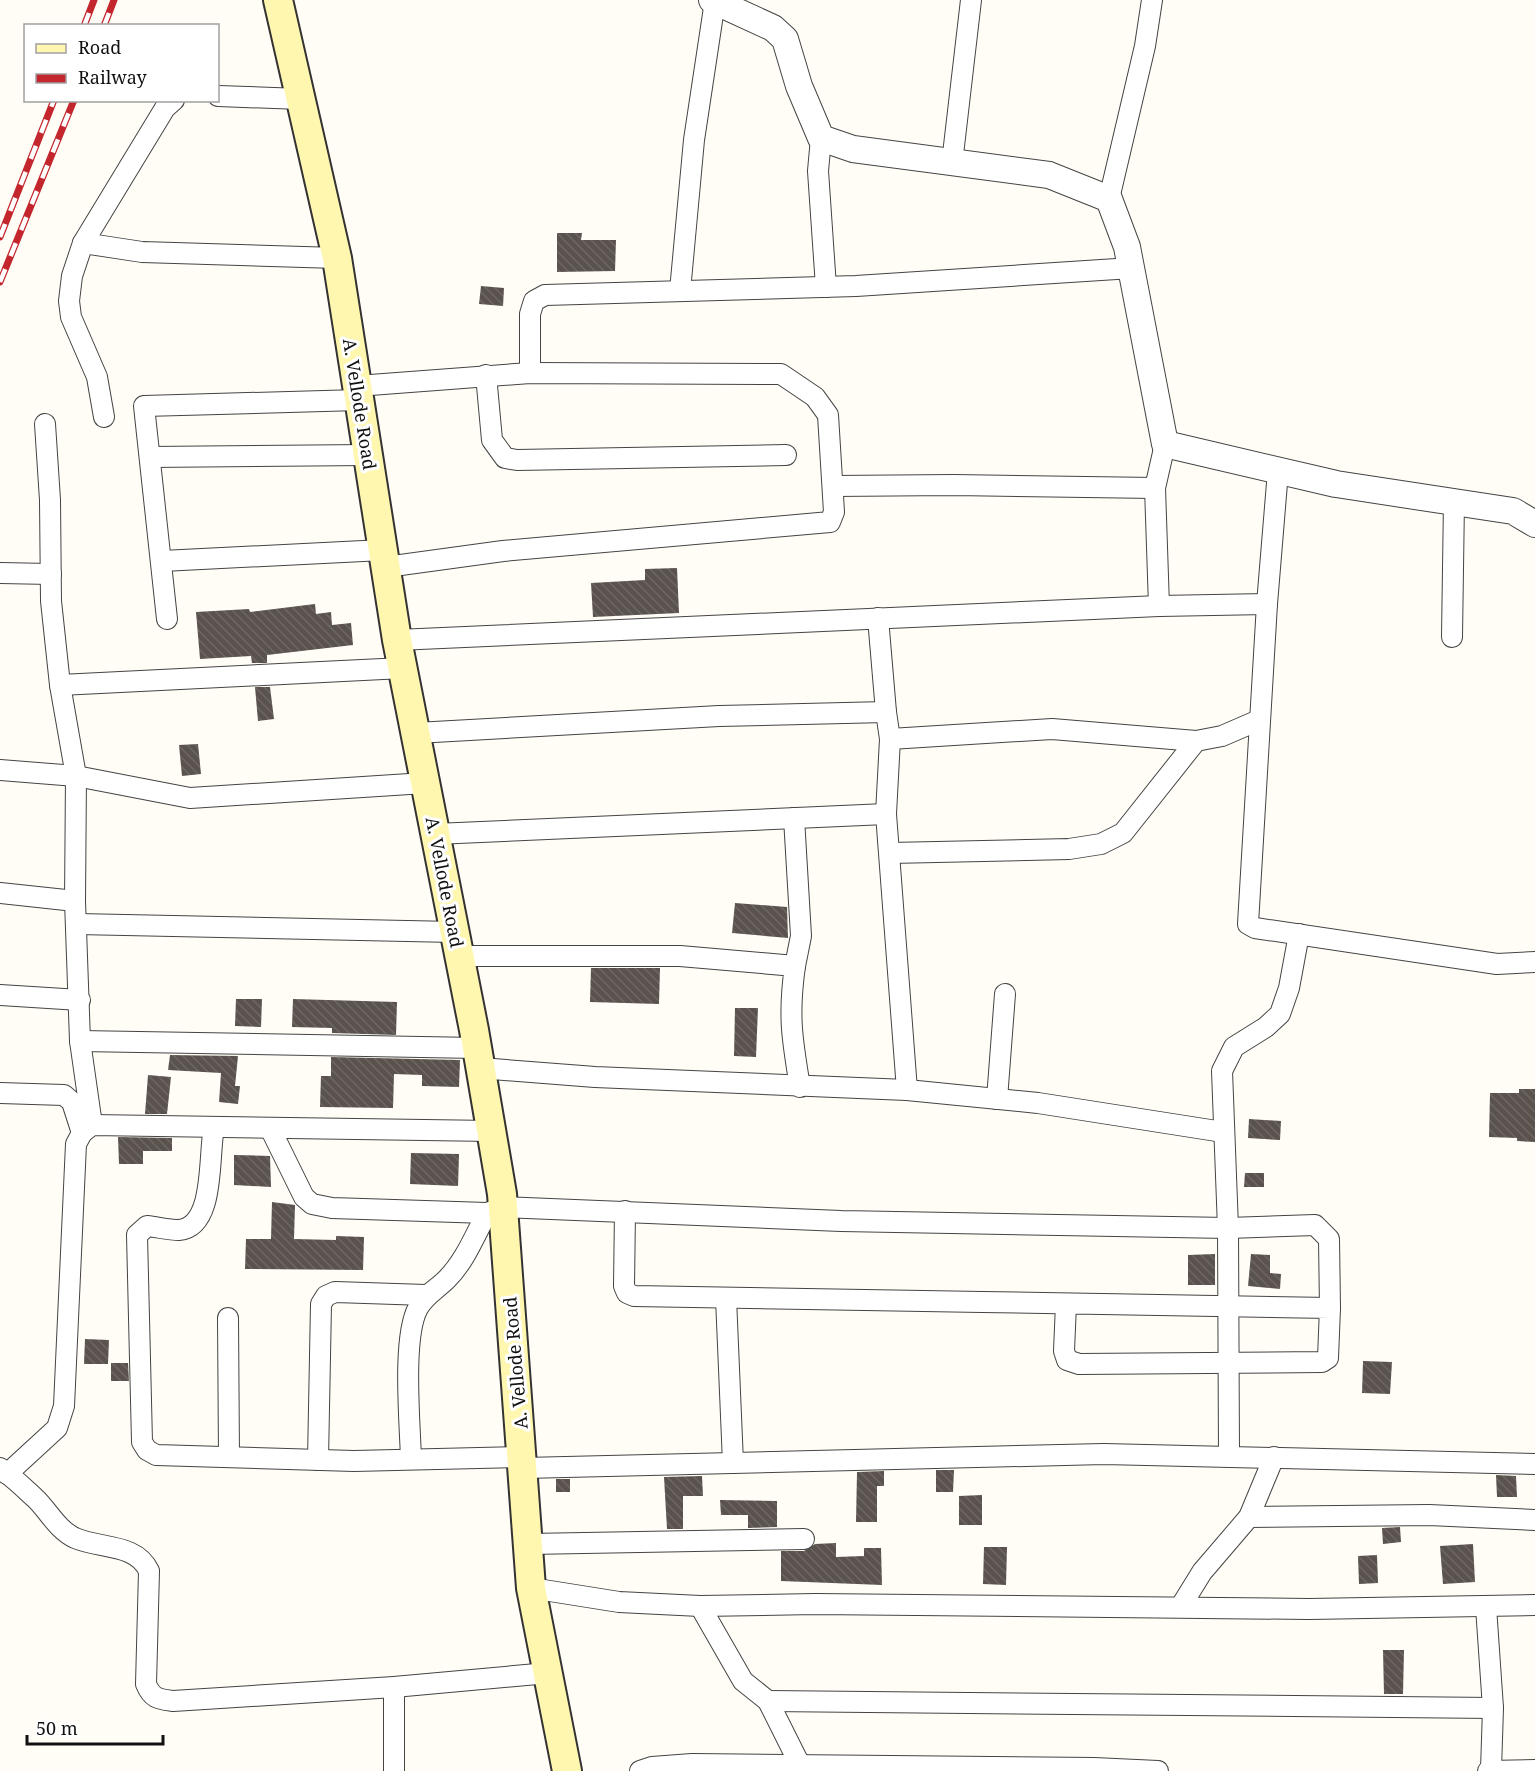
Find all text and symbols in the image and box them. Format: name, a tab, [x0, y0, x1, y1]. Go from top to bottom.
legend	[24, 24, 219, 102]
text: Road	[78, 35, 121, 59]
text: Railway	[78, 65, 148, 89]
street label: A. Vellode Road	[338, 337, 382, 471]
street label: A. Vellode Road	[421, 815, 469, 949]
street label: A. Vellode Road	[497, 1296, 533, 1430]
scale bar	[27, 1708, 164, 1746]
text: 50 m	[36, 1716, 78, 1740]

